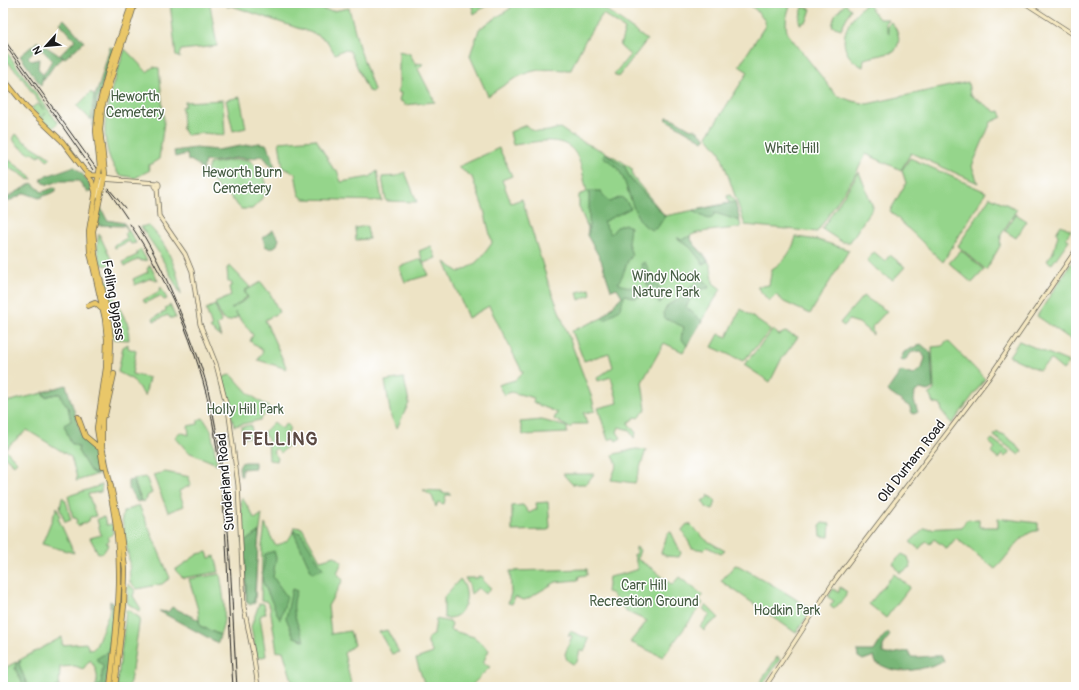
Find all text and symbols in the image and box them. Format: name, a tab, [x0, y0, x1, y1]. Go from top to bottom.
north arrow	[26, 26, 66, 66]
text: N	[30, 44, 45, 57]
park label: Heworth Cemetery	[106, 88, 164, 121]
park label: White Hill	[765, 140, 819, 157]
park label: Heworth Burn Cemetery	[202, 164, 282, 197]
street label: Felling Bypass	[98, 258, 129, 342]
park label: Windy Nook Nature Park	[632, 268, 700, 301]
park label: Holly Hill Park	[206, 401, 284, 418]
street label: Old Durham Road	[874, 416, 949, 506]
district label: FELLING	[242, 428, 318, 451]
street label: Sunderland Road	[213, 432, 238, 532]
park label: Carr Hill Recreation Ground	[589, 577, 699, 610]
park label: Hodkin Park	[754, 602, 821, 619]

